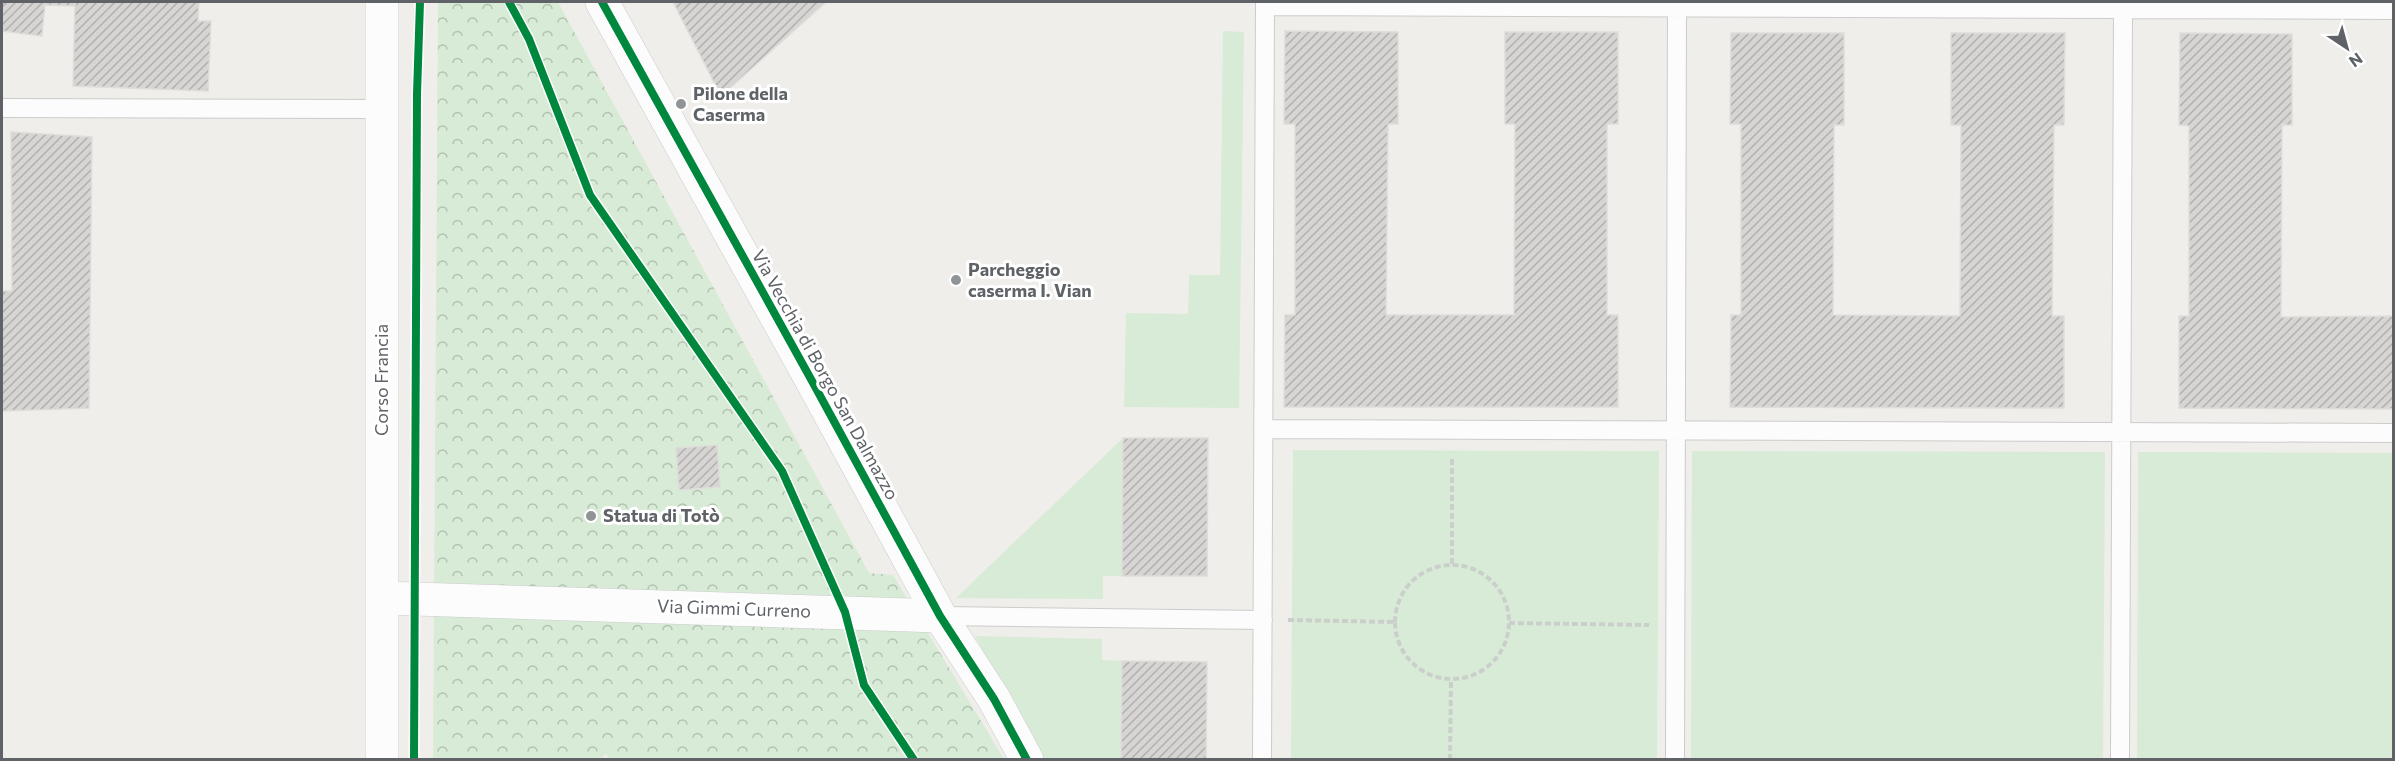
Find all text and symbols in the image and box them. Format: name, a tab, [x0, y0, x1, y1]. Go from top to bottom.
north arrow	[2317, 18, 2377, 78]
text: N	[2346, 49, 2367, 72]
place label: Pilone della Caserma	[693, 82, 788, 125]
marker: Pilone della Caserma	[674, 97, 688, 111]
street label: Via Vecchia di Borgo San Dalmazzo	[748, 246, 904, 503]
place label: Parcheggio caserma I. Vian	[968, 258, 1092, 301]
marker: Parcheggio caserma I. Vian	[949, 273, 963, 287]
street label: Corso Francia	[370, 324, 392, 436]
place label: Statua di Totò	[603, 504, 720, 526]
marker: Statua di Totò	[584, 509, 598, 523]
street label: Via Gimmi Curreno	[657, 594, 811, 622]

